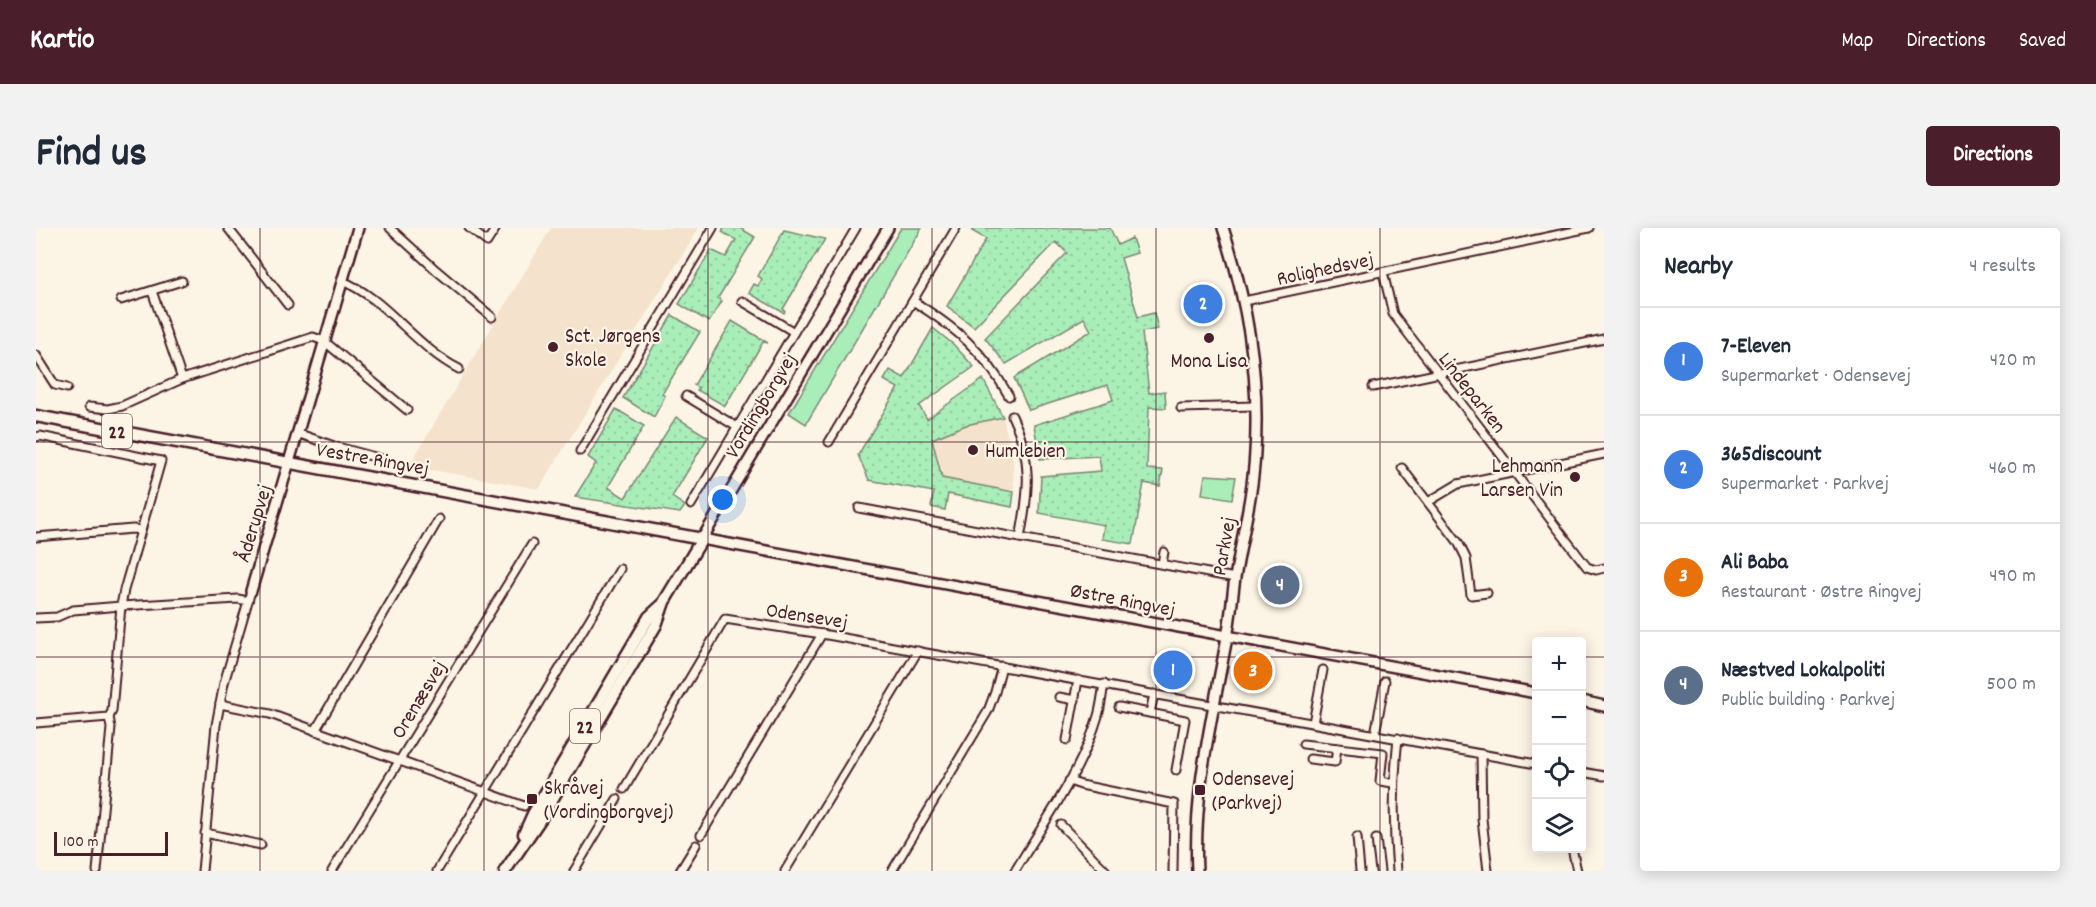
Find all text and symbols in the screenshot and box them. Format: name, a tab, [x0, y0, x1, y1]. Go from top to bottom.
text: Kartio	[30, 22, 94, 62]
text: Map	[1842, 27, 1873, 57]
text: Directions	[1906, 27, 1986, 57]
text: Saved	[2019, 27, 2066, 57]
text: Find us	[36, 126, 147, 186]
button: Directions	[1926, 126, 2060, 186]
street label: Rolighedsvej	[1274, 246, 1377, 296]
text: Nearby	[1664, 249, 1732, 286]
text: 4 results	[1969, 253, 2036, 281]
pin: 2	[1184, 282, 1222, 326]
place label: Sct. Jørgens Skole	[565, 323, 661, 377]
marker: Mona Lisa	[1202, 331, 1216, 345]
text: 7-Eleven	[1721, 332, 1791, 363]
marker: Sct. Jørgens Skole	[546, 340, 560, 354]
street label: Lindeparken	[1429, 347, 1512, 441]
text: 1	[1681, 347, 1686, 375]
text: 420 m	[1990, 347, 2036, 375]
street label: Vordingborgvej	[719, 348, 806, 465]
place label: Mona Lisa	[1170, 348, 1249, 378]
text: Supermarket · Odensevej	[1721, 363, 1911, 391]
road number: 22	[102, 414, 132, 448]
street label: Vestre Ringvej	[314, 436, 431, 486]
place label: Humlebien	[985, 438, 1065, 468]
text: 365discount	[1721, 440, 1822, 471]
marker: Humlebien	[966, 443, 980, 457]
place label: Lehmann Larsen Vin	[1481, 453, 1563, 507]
text: 2	[1679, 455, 1688, 483]
text: 460 m	[1989, 455, 2036, 483]
marker: Lehmann Larsen Vin	[1568, 470, 1582, 484]
text: Supermarket · Parkvej	[1721, 471, 1889, 499]
street label: Åderupvej	[230, 481, 282, 566]
your location	[708, 485, 737, 514]
street label: Parkvej	[1206, 515, 1246, 578]
text: Ali Baba	[1721, 548, 1788, 579]
pin: 4	[1260, 562, 1300, 608]
text: 3	[1679, 563, 1688, 591]
text: 490 m	[1989, 563, 2036, 591]
street label: Østre Ringvej	[1067, 577, 1177, 627]
text: Restaurant · Østre Ringvej	[1721, 579, 1922, 607]
street label: Odensevej	[763, 597, 850, 639]
map controls	[1532, 637, 1586, 853]
button: +	[1532, 637, 1586, 691]
pin: 1	[1154, 648, 1192, 692]
pin: 3	[1234, 648, 1272, 694]
street label: Orenæsvej	[385, 656, 456, 746]
text: Næstved Lokalpoliti	[1721, 656, 1885, 687]
text: 4	[1679, 671, 1688, 699]
text: 500 m	[1987, 671, 2036, 699]
text: Public building · Parkvej	[1721, 687, 1895, 715]
button: −	[1532, 691, 1586, 745]
road number: 22	[570, 709, 600, 743]
button: locate	[1532, 745, 1586, 799]
place label: Odensevej (Parkvej)	[1212, 766, 1294, 820]
place label: Skråvej (Vordingborgvej)	[544, 775, 673, 829]
marker: Odensevej (Parkvej)	[1193, 783, 1207, 797]
marker: Skråvej (Vordingborgvej)	[525, 792, 539, 806]
button: layers	[1532, 799, 1586, 853]
scale bar	[54, 829, 168, 856]
text: 100 m	[63, 831, 99, 854]

